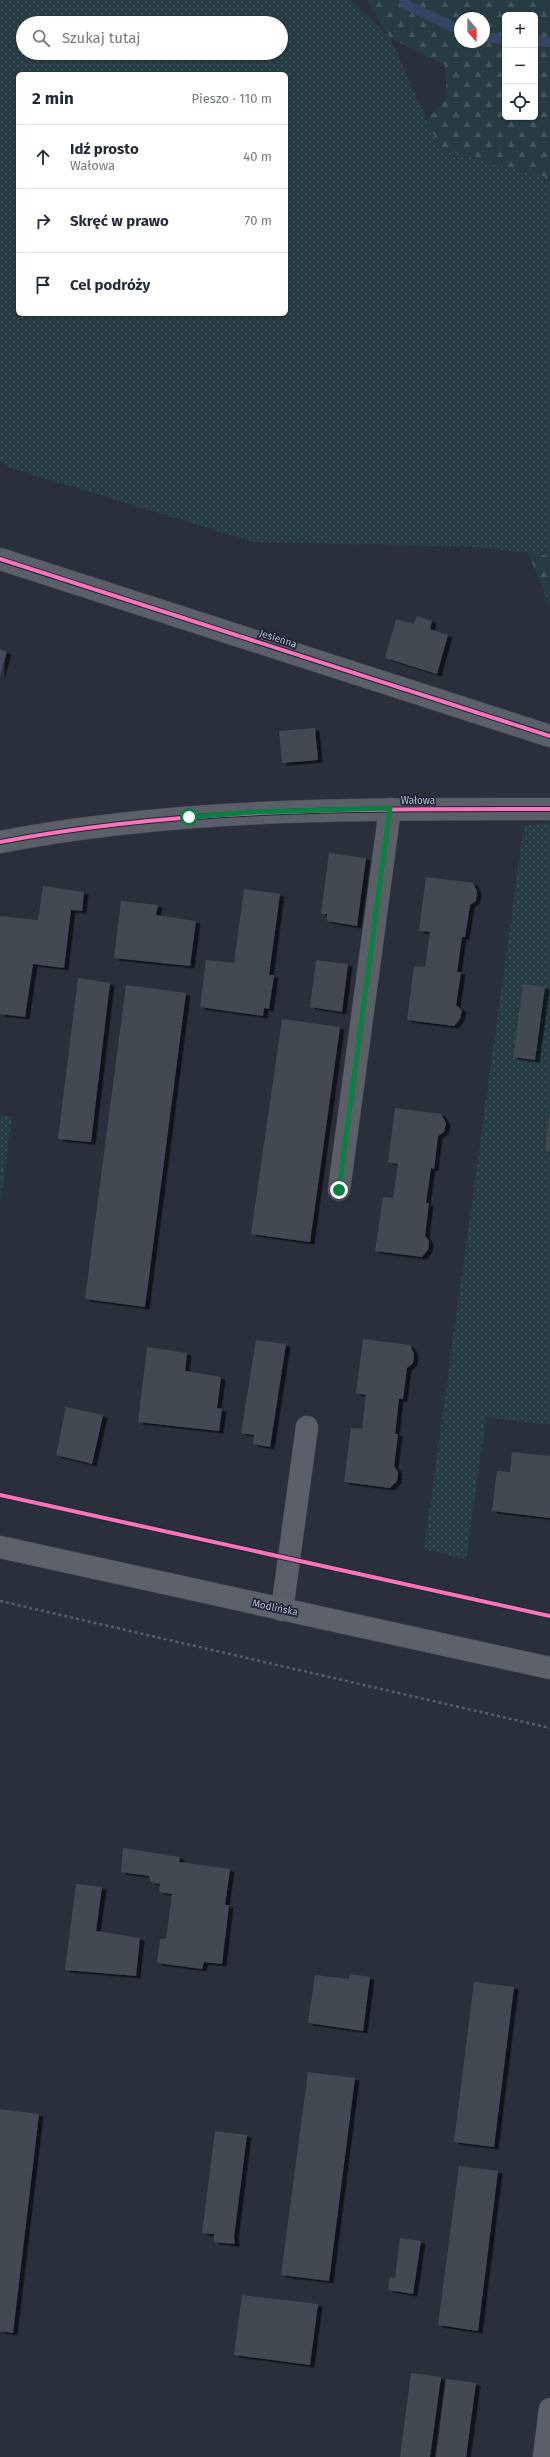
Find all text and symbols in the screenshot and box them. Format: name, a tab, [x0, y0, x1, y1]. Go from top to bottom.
north arrow	[454, 12, 490, 48]
map controls	[502, 12, 538, 120]
button: +	[502, 12, 538, 48]
search box	[16, 16, 288, 60]
icon: search	[30, 27, 52, 49]
text: Szukaj tutaj	[62, 29, 140, 47]
button: −	[502, 48, 538, 84]
button: locate	[502, 84, 538, 120]
text: 2 min	[32, 88, 74, 109]
text: Pieszo · 110 m	[192, 91, 272, 106]
text: Idź prosto	[70, 140, 139, 158]
icon: ahead	[32, 146, 54, 168]
text: 40 m	[243, 149, 272, 164]
text: Wałowa	[70, 158, 115, 173]
icon: right	[32, 210, 54, 232]
text: Skręć w prawo	[70, 212, 169, 230]
text: 70 m	[245, 213, 272, 228]
icon: arrive	[32, 274, 54, 296]
text: Cel podróży	[70, 276, 150, 294]
street label: Jesienna	[258, 627, 298, 651]
street label: Wałowa	[401, 795, 435, 807]
route start	[180, 808, 198, 826]
route end	[330, 1181, 348, 1199]
street label: Modlińska	[251, 1597, 299, 1619]

